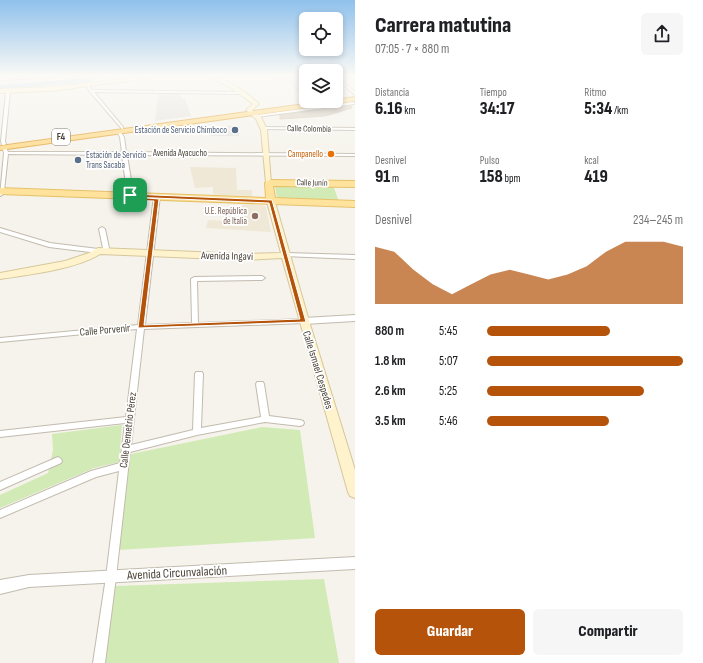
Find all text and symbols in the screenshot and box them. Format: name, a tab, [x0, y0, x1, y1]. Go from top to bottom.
map controls	[299, 12, 343, 108]
button: locate	[299, 12, 343, 56]
text: Carrera matutina	[375, 12, 511, 39]
button: share	[641, 13, 683, 55]
text: 07:05 · 7 × 880 m	[375, 41, 449, 57]
button: layers	[299, 64, 343, 108]
text: Distancia	[375, 86, 409, 99]
text: Tiempo	[480, 86, 507, 99]
text: Ritmo	[584, 86, 606, 99]
text: 6.16	[375, 99, 403, 119]
text: 34:17	[480, 99, 514, 119]
text: 5:34	[584, 99, 612, 119]
text: km	[403, 104, 416, 117]
text: /km	[612, 104, 628, 117]
street label: Calle Colombia	[287, 123, 331, 135]
place label: Estación de Servicio Chimboco	[135, 125, 227, 136]
marker: Estación de Servicio Chimboco	[230, 125, 240, 135]
road number: F4	[52, 129, 70, 145]
street label: Avenida Ayacucho	[152, 148, 207, 159]
place label: Campanello	[288, 149, 323, 160]
marker: Campanello	[326, 149, 336, 159]
place label: Estación de Servicio Trans Sacaba	[86, 150, 147, 171]
text: Desnivel	[375, 154, 406, 167]
text: Pulso	[480, 154, 499, 167]
text: kcal	[584, 154, 599, 167]
marker: Estación de Servicio Trans Sacaba	[73, 155, 83, 165]
text: 91	[375, 167, 390, 187]
text: 158	[480, 167, 503, 187]
text: 419	[584, 167, 608, 187]
text: m	[390, 172, 399, 185]
text: bpm	[503, 172, 521, 185]
street label: Calle Junín	[296, 177, 328, 189]
pin	[113, 178, 147, 212]
icon: arrive	[119, 184, 141, 206]
place label: U.E. República de Italia	[205, 206, 247, 227]
marker: U.E. República de Italia	[250, 211, 260, 221]
text: Desnivel	[375, 212, 412, 228]
text: 234–245 m	[633, 212, 683, 228]
street label: Avenida Ingavi	[200, 249, 253, 263]
street label: Calle Porvenir	[79, 321, 131, 339]
text: 880 m	[375, 323, 404, 339]
text: 5:45	[439, 323, 457, 339]
street label: Calle Ismael Cespedes	[300, 329, 336, 411]
text: 1.8 km	[375, 353, 406, 369]
text: 5:07	[439, 353, 458, 369]
text: 2.6 km	[375, 383, 406, 399]
text: 5:25	[439, 383, 457, 399]
street label: Calle Demetrio Pérez	[117, 391, 139, 469]
text: 3.5 km	[375, 413, 406, 429]
text: 5:46	[439, 413, 458, 429]
street label: Avenida Circunvalación	[126, 562, 227, 584]
button: Guardar	[375, 609, 525, 655]
button: Compartir	[533, 609, 683, 655]

